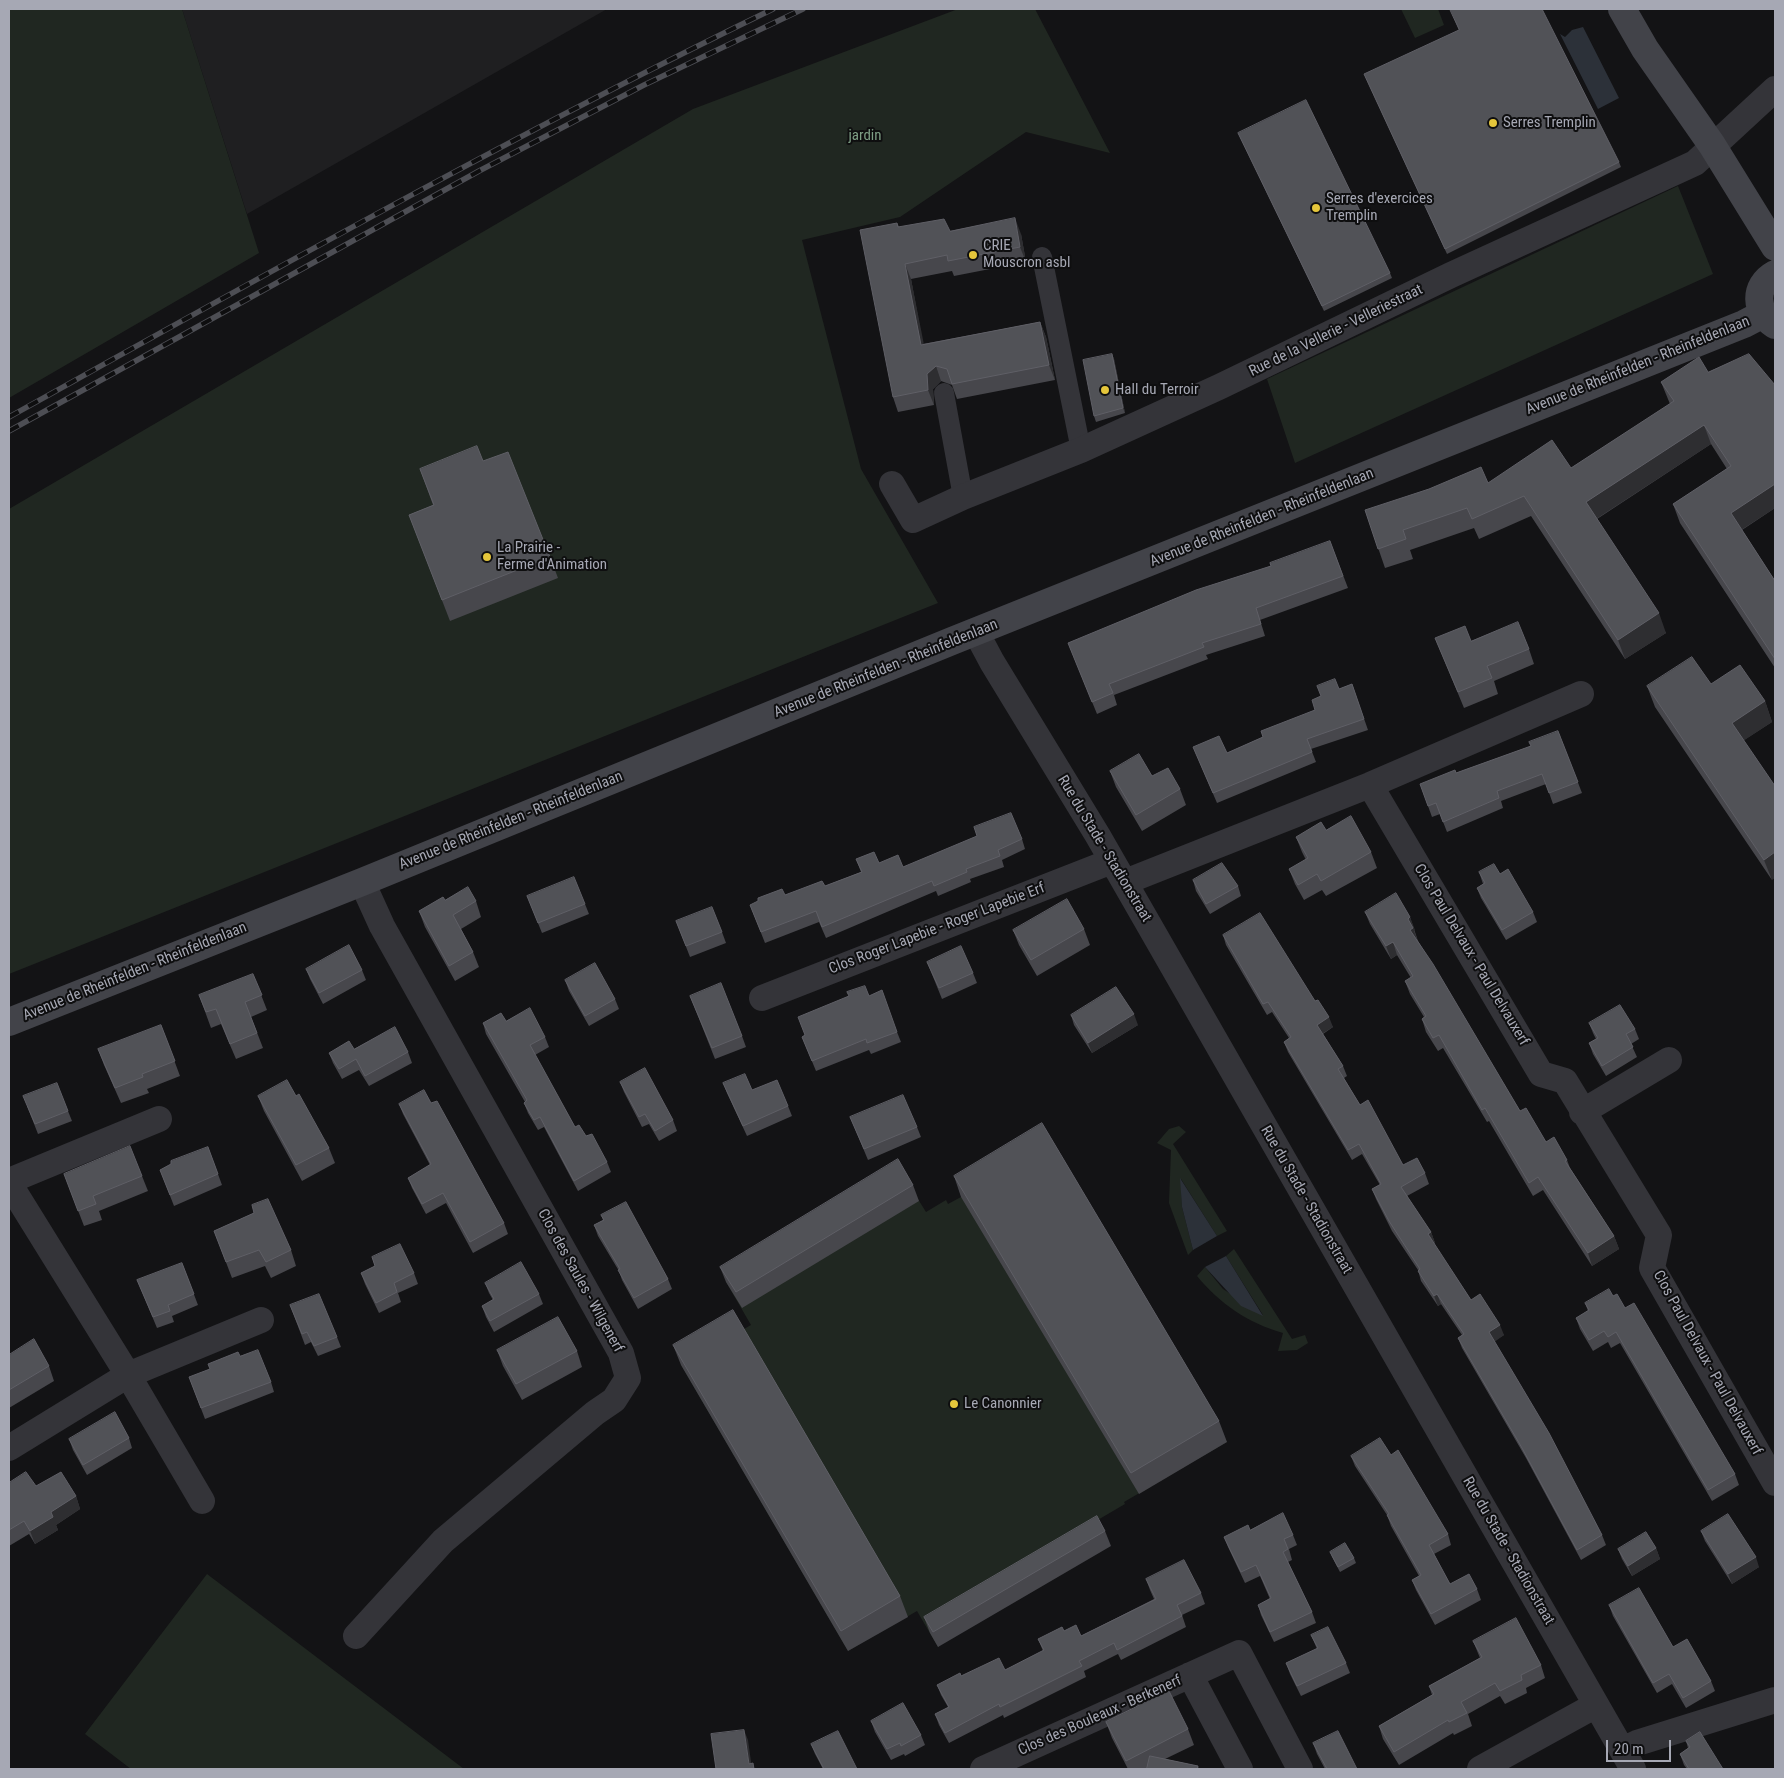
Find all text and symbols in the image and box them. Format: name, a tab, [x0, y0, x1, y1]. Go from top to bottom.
place label: Serres Tremplin	[1503, 114, 1596, 132]
marker: Serres Tremplin	[1487, 117, 1499, 129]
park label: jardin	[848, 127, 882, 145]
place label: Serres d'exercices Tremplin	[1326, 190, 1433, 225]
marker: Serres d'exercices Tremplin	[1310, 202, 1322, 214]
place label: CRIE Mouscron asbl	[983, 237, 1070, 272]
marker: CRIE Mouscron asbl	[967, 249, 979, 261]
street label: Rue de la Vellerie - Velleriestraat	[1246, 281, 1426, 381]
street label: Avenue de Rheinfelden - Rheinfeldenlaan	[1524, 313, 1752, 419]
place label: Hall du Terroir	[1115, 381, 1199, 399]
marker: Hall du Terroir	[1099, 384, 1111, 396]
street label: Avenue de Rheinfelden - Rheinfeldenlaan	[1148, 465, 1376, 571]
place label: La Prairie - Ferme d'Animation	[497, 539, 607, 574]
marker: La Prairie - Ferme d'Animation	[481, 551, 493, 563]
street label: Avenue de Rheinfelden - Rheinfeldenlaan	[772, 616, 1000, 722]
street label: Avenue de Rheinfelden - Rheinfeldenlaan	[397, 768, 625, 874]
street label: Rue du Stade - Stadionstraat	[1053, 772, 1155, 926]
street label: Clos Paul Delvaux - Paul Delvauxerf	[1410, 861, 1532, 1049]
street label: Clos Roger Lapebie - Roger Lapebie Erf	[827, 879, 1047, 979]
street label: Avenue de Rheinfelden - Rheinfeldenlaan	[21, 919, 249, 1025]
street label: Rue du Stade - Stadionstraat	[1256, 1123, 1356, 1277]
street label: Clos des Saules - Wilgenerf	[533, 1206, 627, 1356]
street label: Clos Paul Delvaux - Paul Delvauxerf	[1649, 1267, 1765, 1459]
place label: Le Canonnier	[964, 1395, 1042, 1413]
marker: Le Canonnier	[948, 1398, 960, 1410]
street label: Rue du Stade - Stadionstraat	[1458, 1474, 1558, 1628]
street label: Clos des Bouleaux - Berkenerf	[1016, 1672, 1184, 1760]
scale bar	[1609, 1730, 1674, 1762]
text: 20 m	[1614, 1740, 1644, 1758]

